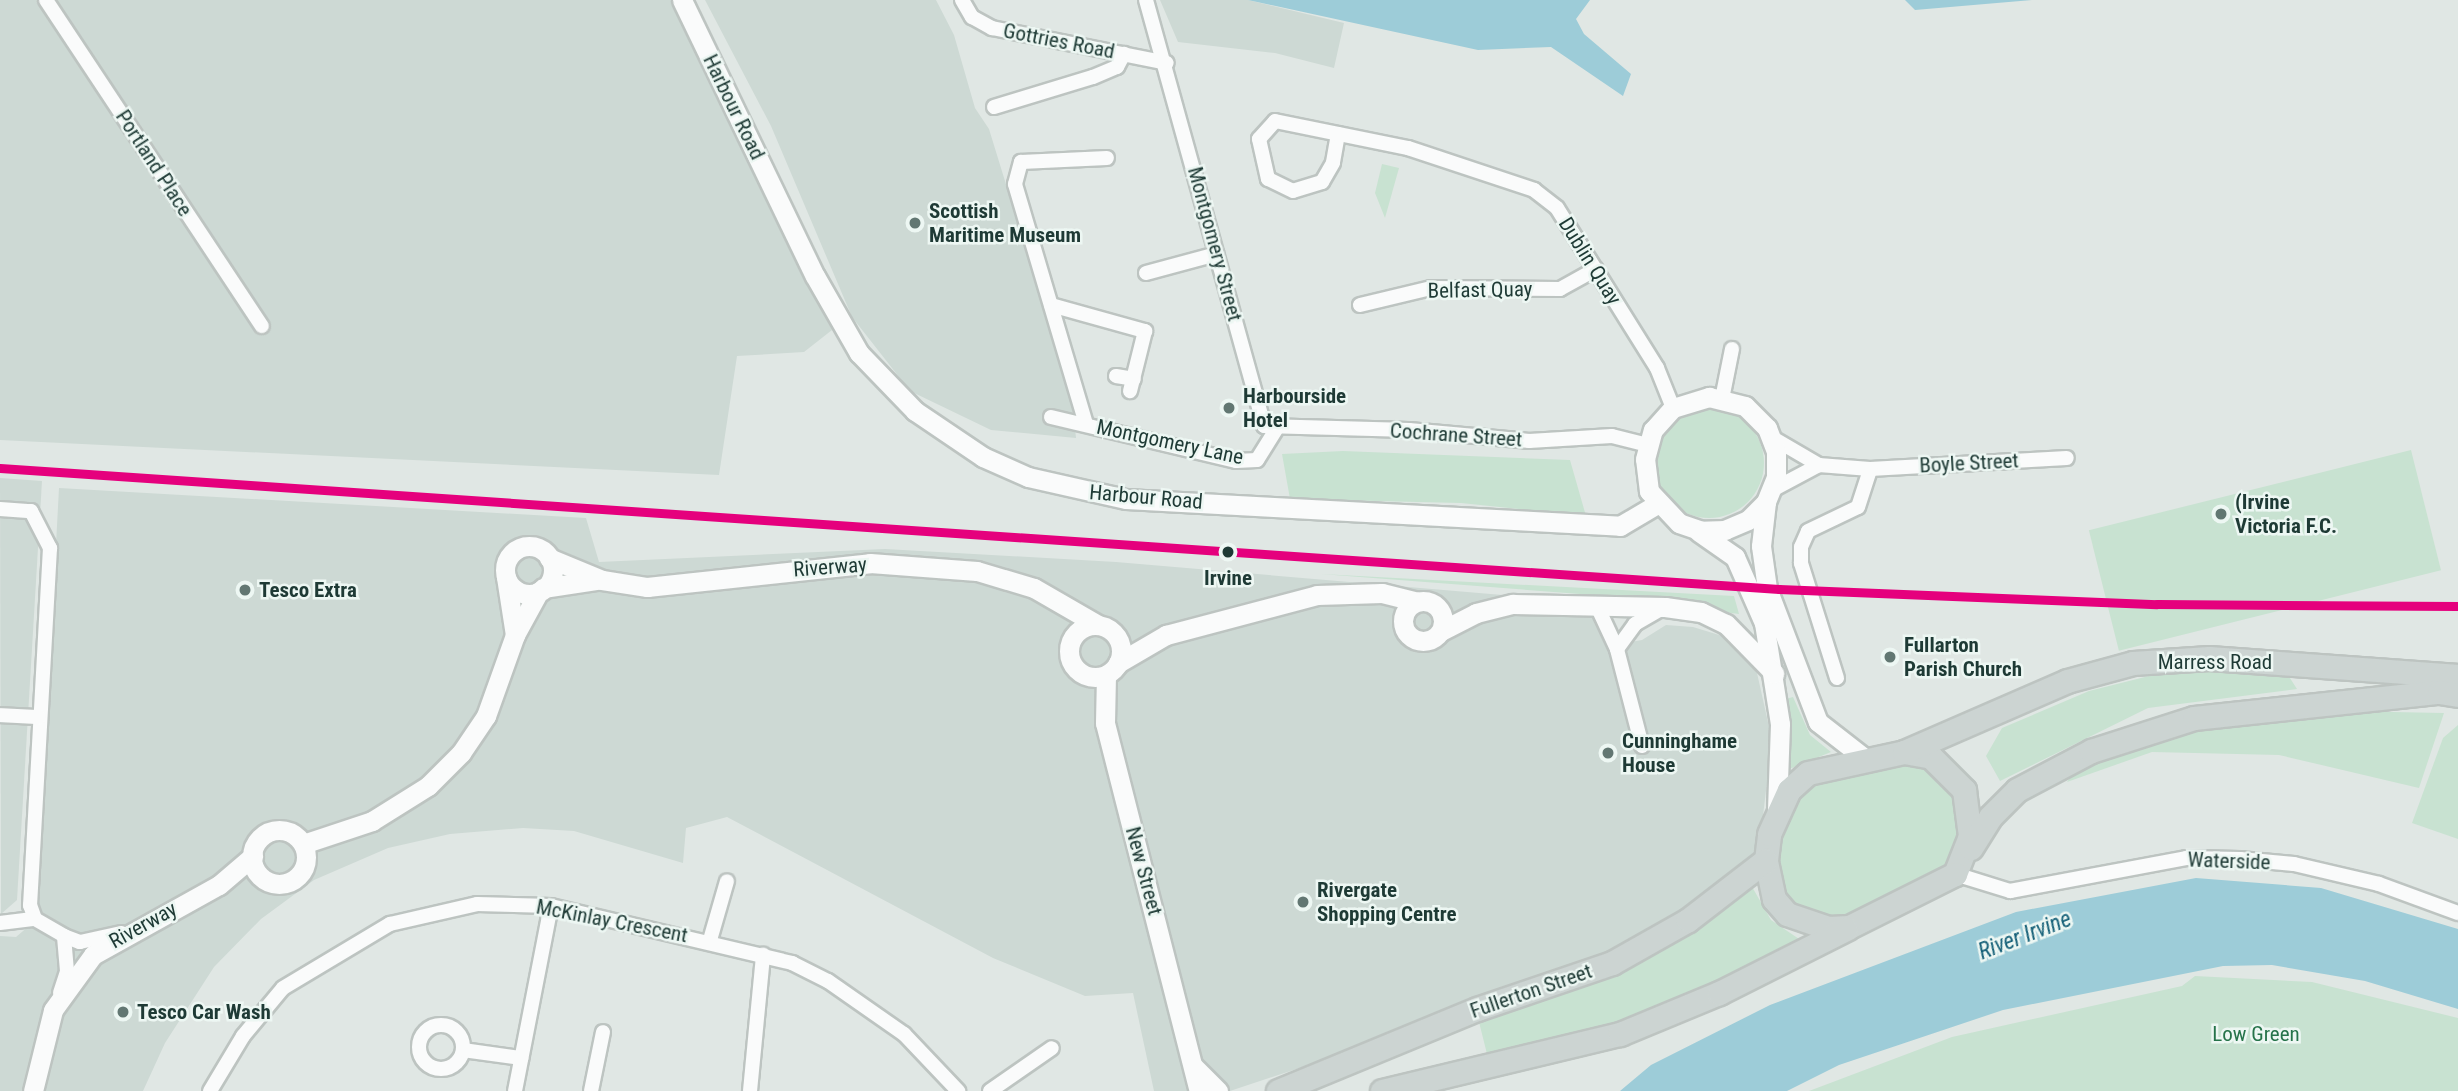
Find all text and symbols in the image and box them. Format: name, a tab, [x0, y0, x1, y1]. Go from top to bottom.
street label: Gottries Road	[1001, 18, 1117, 64]
street label: Harbour Road	[698, 50, 770, 164]
street label: Portland Place	[110, 105, 198, 221]
street label: Montgomery Street	[1182, 164, 1248, 324]
place label: Scottish Maritime Museum	[929, 198, 1081, 248]
street label: Dublin Quay	[1553, 213, 1627, 309]
marker: Scottish Maritime Museum	[907, 215, 923, 231]
street label: Belfast Quay	[1427, 276, 1533, 304]
place label: Harbourside Hotel	[1243, 383, 1346, 433]
marker: Harbourside Hotel	[1221, 400, 1237, 416]
street label: Montgomery Lane	[1094, 414, 1246, 470]
street label: Cochrane Street	[1389, 418, 1523, 452]
street label: Boyle Street	[1919, 448, 2019, 478]
street label: Harbour Road	[1088, 479, 1204, 515]
place label: (Irvine Victoria F.C.	[2235, 489, 2337, 539]
marker: (Irvine Victoria F.C.	[2213, 506, 2229, 522]
marker: Irvine	[1217, 541, 1239, 563]
street label: Riverway	[792, 552, 868, 582]
place label: Irvine	[1204, 565, 1252, 591]
place label: Tesco Extra	[259, 577, 357, 603]
marker: Tesco Extra	[237, 582, 253, 598]
place label: Fullarton Parish Church	[1904, 632, 2022, 682]
marker: Fullarton Parish Church	[1882, 649, 1898, 665]
street label: Marress Road	[2158, 649, 2272, 675]
place label: Cunninghame House	[1622, 728, 1737, 778]
marker: Cunninghame House	[1600, 745, 1616, 761]
street label: New Street	[1120, 824, 1168, 918]
street label: Waterside	[2187, 847, 2271, 875]
place label: Rivergate Shopping Centre	[1317, 877, 1457, 927]
street label: McKinlay Crescent	[534, 894, 690, 948]
marker: Rivergate Shopping Centre	[1295, 894, 1311, 910]
street label: Riverway	[105, 896, 181, 954]
water label: River Irvine	[1975, 906, 2075, 966]
street label: Fullerton Street	[1467, 958, 1595, 1024]
place label: Tesco Car Wash	[137, 999, 271, 1025]
marker: Tesco Car Wash	[115, 1004, 131, 1020]
park label: Low Green	[2212, 1021, 2300, 1047]

